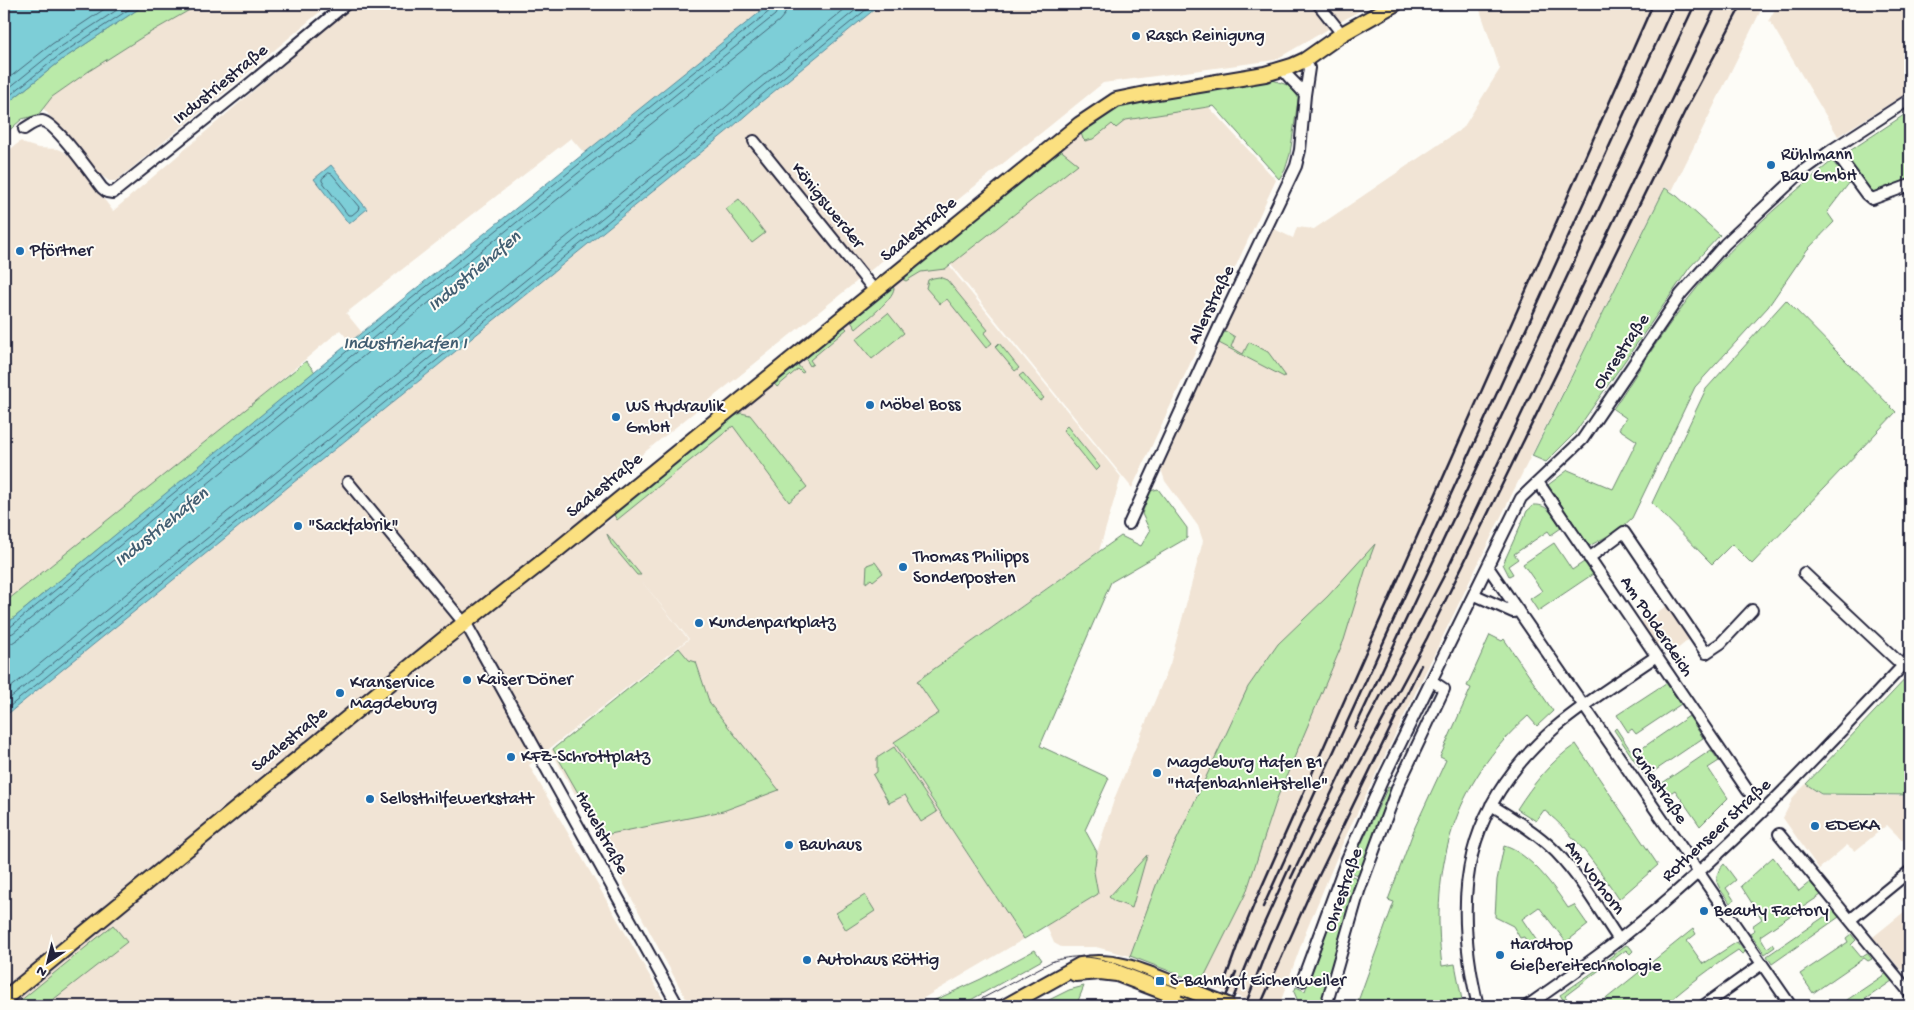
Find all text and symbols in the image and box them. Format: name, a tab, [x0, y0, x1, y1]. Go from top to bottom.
place label: Rasch Reinigung	[1146, 26, 1265, 47]
marker: Rasch Reinigung	[1130, 30, 1142, 42]
street label: Industriestraße	[169, 40, 273, 130]
place label: Rühlmann Bau GmbH	[1780, 145, 1858, 187]
street label: Königswerder	[786, 159, 869, 254]
marker: Rühlmann Bau GmbH	[1765, 159, 1777, 171]
street label: Saalestraße	[877, 192, 962, 267]
water label: Industriehafen	[424, 226, 527, 318]
place label: Pförtner	[29, 241, 94, 262]
marker: Pförtner	[14, 245, 26, 257]
street label: Allerstraße	[1184, 262, 1240, 348]
street label: Ohrestraße	[1589, 310, 1655, 394]
water label: Industriehafen I	[343, 333, 468, 356]
place label: Möbel Boss	[880, 395, 962, 416]
place label: WS Hydraulik GmbH	[626, 397, 726, 439]
marker: Möbel Boss	[864, 399, 876, 411]
marker: WS Hydraulik GmbH	[610, 411, 622, 423]
street label: Saalestraße	[563, 448, 648, 523]
water label: Industriehafen	[110, 482, 214, 573]
place label: "Sackfabrik"	[308, 516, 399, 537]
marker: "Sackfabrik"	[292, 520, 304, 532]
place label: Thomas Philipps Sonderposten	[912, 547, 1030, 589]
marker: Thomas Philipps Sonderposten	[897, 561, 909, 573]
street label: Am Polderdeich	[1615, 573, 1697, 681]
place label: Kundenparkplatz	[709, 613, 837, 634]
marker: Kundenparkplatz	[693, 617, 705, 629]
place label: Kaiser Döner	[477, 670, 574, 691]
place label: Kranservice Magdeburg	[350, 673, 437, 715]
marker: Kaiser Döner	[461, 674, 473, 686]
marker: Kranservice Magdeburg	[334, 687, 346, 699]
street label: Saalestraße	[248, 702, 333, 777]
street label: Curiestraße	[1625, 744, 1692, 829]
place label: KFZ-Schrottplatz	[521, 747, 651, 768]
marker: KFZ-Schrottplatz	[505, 751, 517, 763]
place label: Magdeburg Hafen B1 "Hafenbahnleitstelle"	[1167, 753, 1328, 795]
marker: Magdeburg Hafen B1 "Hafenbahnleitstelle"	[1151, 767, 1163, 779]
street label: Rothenseer Straße	[1658, 774, 1777, 887]
street label: Havelstraße	[570, 788, 633, 879]
place label: Selbsthilfewerkstatt	[380, 789, 535, 810]
marker: Selbsthilfewerkstatt	[364, 793, 376, 805]
place label: EDEKA	[1825, 816, 1881, 837]
marker: EDEKA	[1809, 820, 1821, 832]
place label: Bauhaus	[798, 835, 863, 856]
street label: Am Vorhorn	[1559, 837, 1629, 920]
marker: Bauhaus	[783, 839, 795, 851]
street label: Ohrestraße	[1320, 845, 1368, 934]
place label: Beauty Factory	[1713, 901, 1829, 922]
marker: Beauty Factory	[1698, 905, 1710, 917]
place label: Hardtop Gießereitechnologie	[1510, 935, 1662, 977]
north arrow	[22, 938, 72, 988]
marker: Hardtop Gießereitechnologie	[1494, 949, 1506, 961]
place label: Autohaus Röttig	[817, 950, 939, 971]
marker: Autohaus Röttig	[801, 954, 813, 966]
text: N	[33, 961, 51, 980]
place label: S-Bahnhof Eichenweiler	[1170, 971, 1347, 992]
marker: S-Bahnhof Eichenweiler	[1154, 975, 1166, 987]

